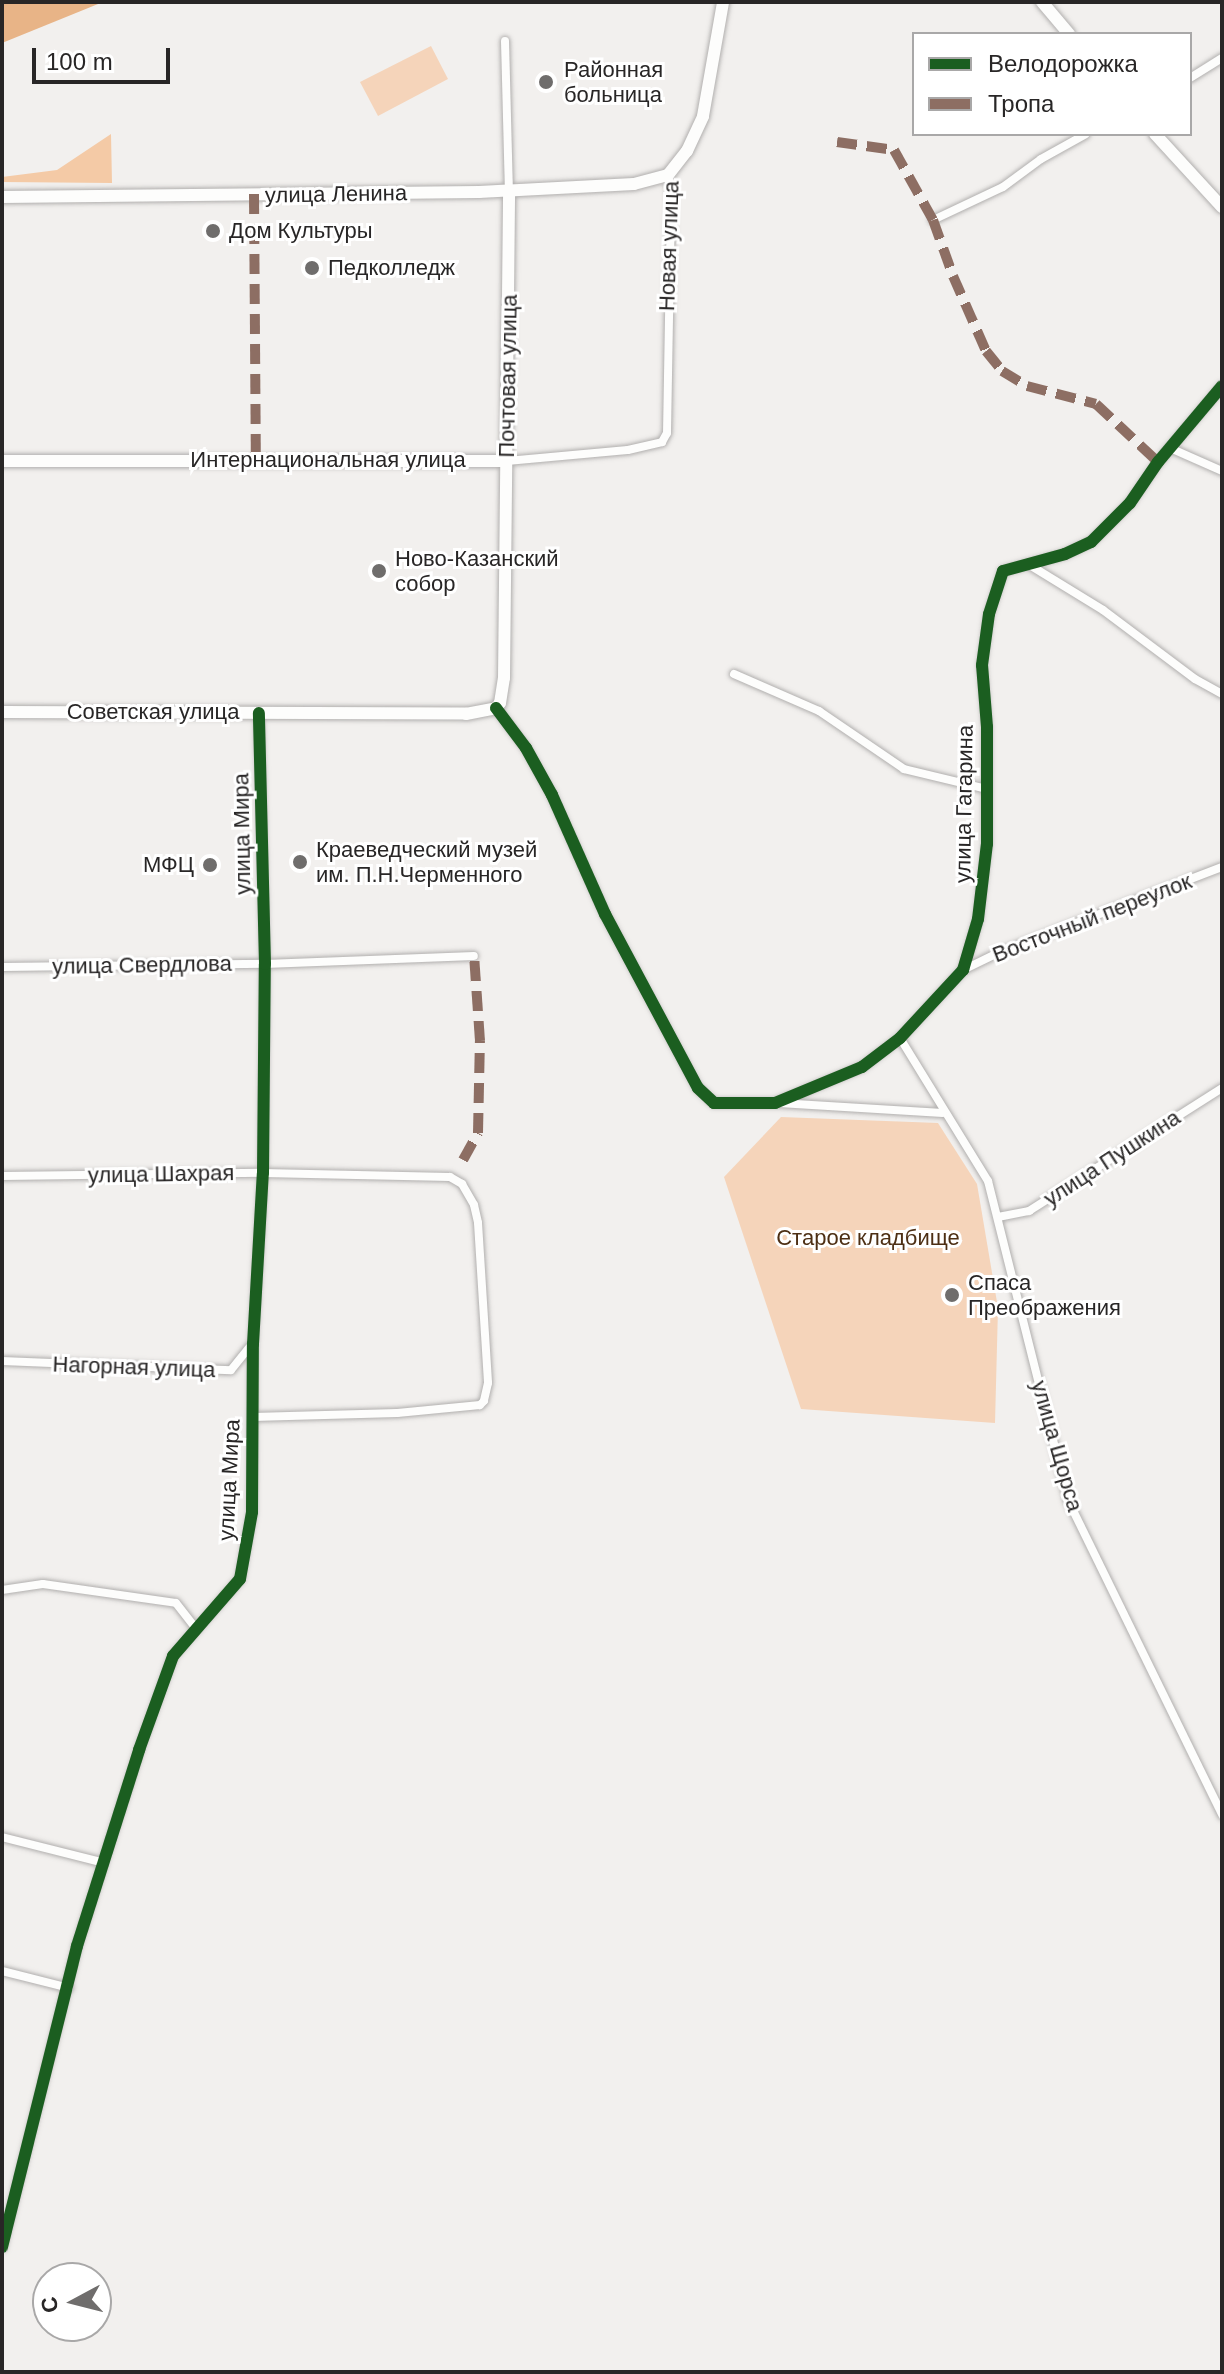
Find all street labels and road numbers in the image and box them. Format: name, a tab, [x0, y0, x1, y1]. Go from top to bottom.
street label: улица Ленина	[265, 180, 407, 208]
street label: Новая улица	[654, 180, 684, 312]
street label: Почтовая улица	[493, 294, 523, 458]
street label: Интернациональная улица	[190, 447, 466, 473]
street label: Советская улица	[67, 699, 239, 725]
street label: улица Гагарина	[949, 725, 979, 883]
street label: улица Мира	[228, 773, 256, 895]
street label: Восточный переулок	[989, 868, 1195, 968]
street label: улица Свердлова	[52, 950, 232, 980]
street label: улица Пушкина	[1039, 1104, 1185, 1212]
street label: улица Шахрая	[88, 1160, 234, 1188]
street label: Нагорная улица	[52, 1351, 216, 1383]
street label: улица Щорса	[1026, 1378, 1088, 1514]
street label: улица Мира	[213, 1419, 245, 1541]

